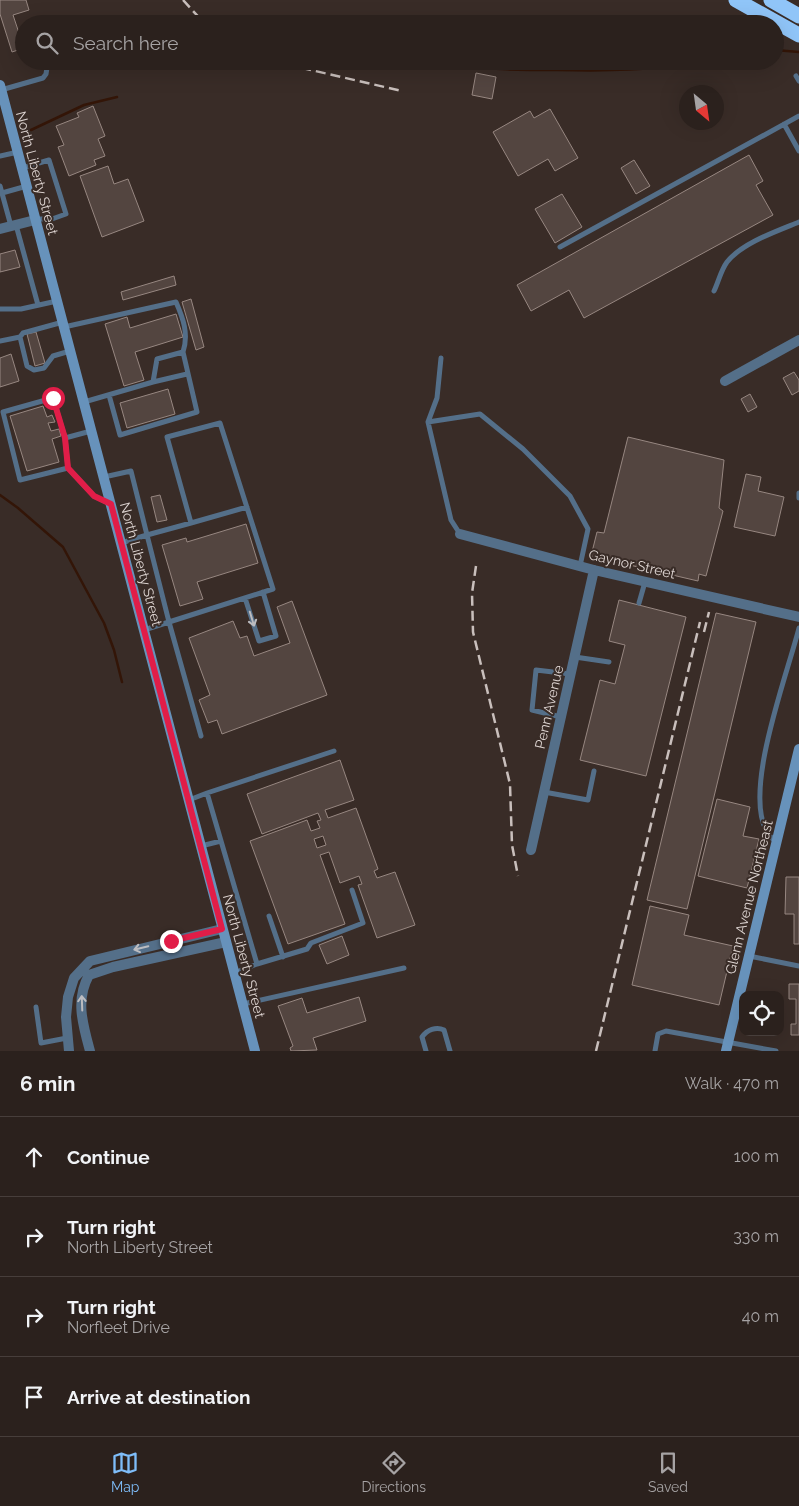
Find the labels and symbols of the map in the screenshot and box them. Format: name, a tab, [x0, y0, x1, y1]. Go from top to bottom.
north arrow	[679, 85, 724, 130]
street label: North Liberty Street	[13, 109, 61, 237]
route start	[42, 387, 65, 410]
street label: North Liberty Street	[117, 500, 165, 628]
street label: Gaynor Street	[587, 546, 677, 582]
one-way arrow	[247, 611, 257, 627]
street label: Penn Avenue	[532, 664, 566, 750]
street label: Glenn Avenue Northeast	[722, 818, 776, 976]
street label: North Liberty Street	[220, 892, 268, 1020]
route end	[160, 930, 183, 953]
one-way arrow	[133, 944, 149, 953]
one-way arrow	[77, 996, 86, 1012]

